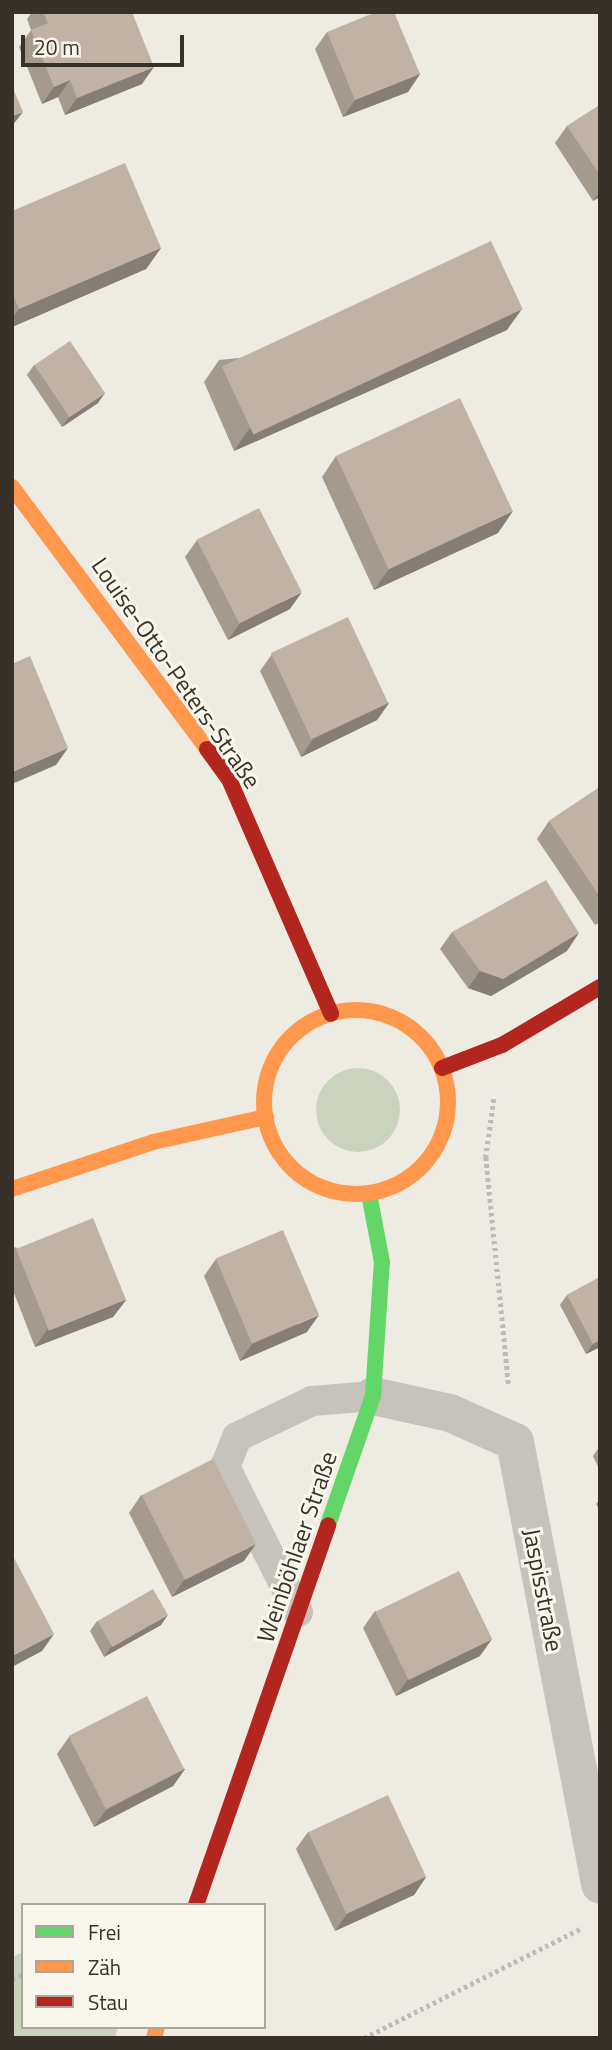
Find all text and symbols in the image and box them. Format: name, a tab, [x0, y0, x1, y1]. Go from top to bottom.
scale bar	[24, 21, 187, 65]
text: 20 m	[34, 31, 80, 63]
street label: Louise-Otto-Peters-Straße	[85, 552, 267, 794]
street label: Weinböhlaer Straße	[251, 1448, 343, 1646]
street label: Jaspisstraße	[517, 1526, 569, 1654]
legend	[21, 1903, 266, 2029]
text: Frei	[88, 1916, 121, 1948]
text: Zäh	[88, 1951, 121, 1983]
text: Stau	[88, 1986, 128, 2018]

